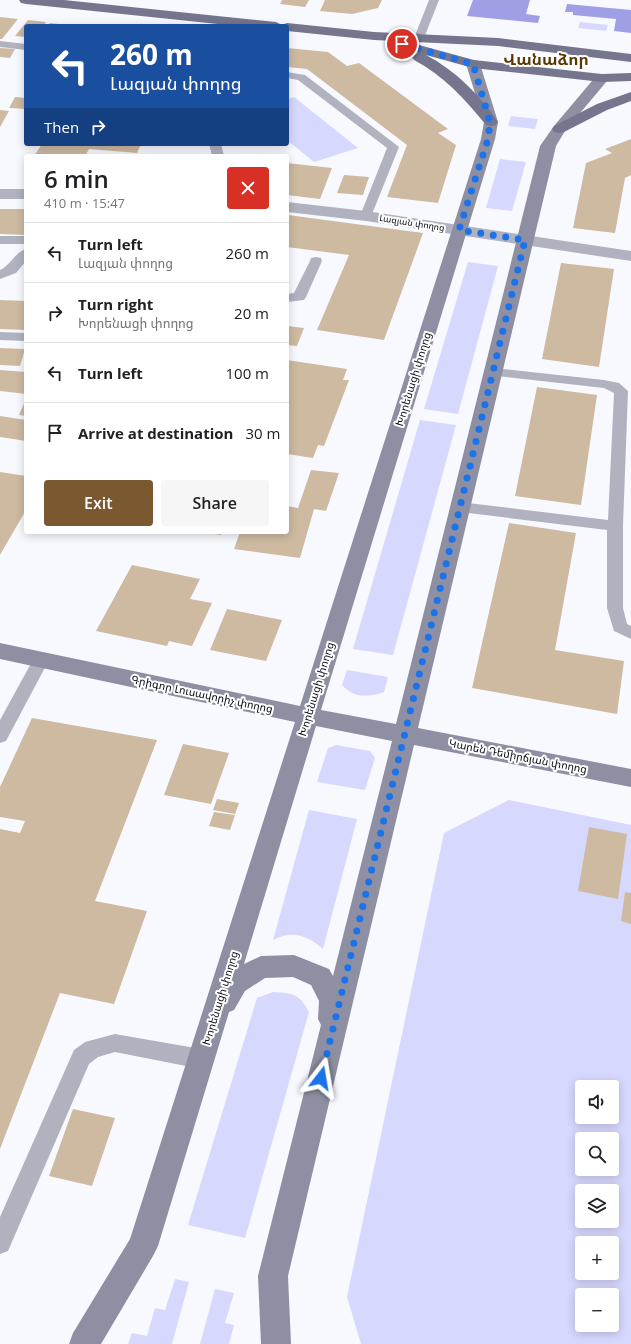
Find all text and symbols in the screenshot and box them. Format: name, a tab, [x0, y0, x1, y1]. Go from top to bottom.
pin	[385, 27, 419, 61]
icon: arrive	[391, 33, 413, 55]
text: 260 m	[110, 35, 193, 73]
icon: left	[44, 40, 96, 92]
district label: Վանաձոր	[503, 48, 589, 70]
text: Լազյան փողոց	[110, 71, 241, 95]
icon: right	[87, 116, 109, 138]
text: Then	[44, 117, 79, 137]
text: 6 min	[44, 162, 109, 195]
button: close	[227, 167, 269, 209]
text: 410 m · 15:47	[44, 194, 125, 212]
street label: Լազյան փողոց	[379, 211, 446, 234]
text: Turn left	[78, 234, 143, 254]
icon: left	[44, 242, 66, 264]
text: 260 m	[225, 243, 269, 263]
text: Լազյան փողոց	[78, 254, 173, 272]
text: Turn right	[78, 294, 153, 314]
icon: right	[44, 302, 66, 324]
text: 20 m	[234, 303, 269, 323]
text: Խորենացի փողոց	[78, 314, 193, 332]
street label: Խորենացի փողոց	[391, 330, 434, 428]
icon: left	[44, 362, 66, 384]
text: Turn left	[78, 363, 143, 383]
text: 100 m	[225, 363, 269, 383]
icon: arrive	[44, 422, 66, 444]
text: Arrive at destination	[78, 423, 233, 443]
text: 30 m	[245, 423, 280, 443]
button: Exit	[44, 480, 153, 526]
button: Share	[161, 480, 269, 526]
street label: Խորենացի փողոց	[294, 640, 337, 738]
street label: Գրիգոր Լուսավորիչ փողոց	[130, 671, 274, 716]
street label: Կարեն Դեմիրճյան փողոց	[448, 735, 588, 776]
street label: Խորենացի փողոց	[198, 949, 241, 1047]
position arrow	[300, 1057, 342, 1099]
map controls	[575, 1080, 619, 1332]
button: sound	[575, 1080, 619, 1124]
button: search	[575, 1132, 619, 1176]
button: layers	[575, 1184, 619, 1228]
button: +	[575, 1236, 619, 1280]
button: −	[575, 1288, 619, 1332]

